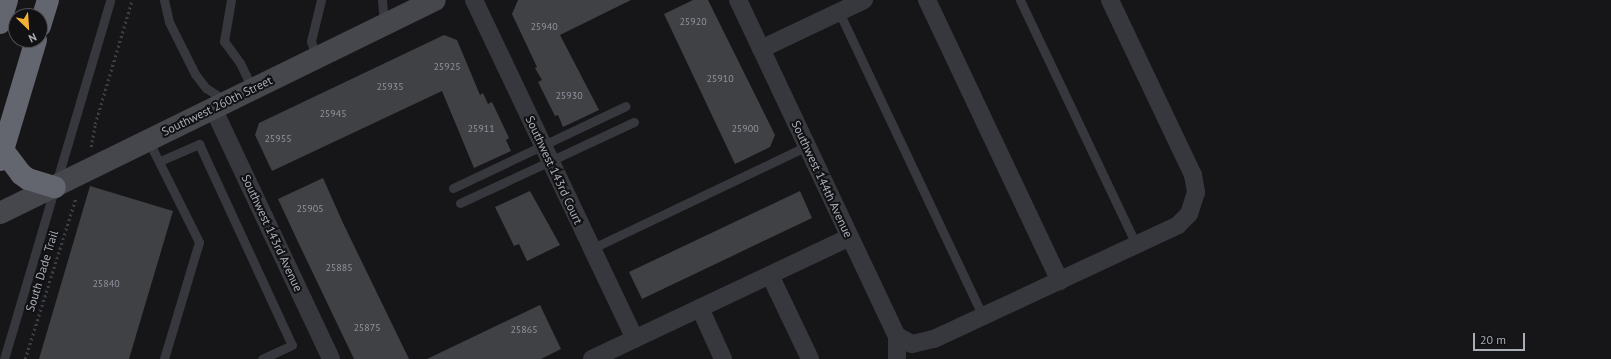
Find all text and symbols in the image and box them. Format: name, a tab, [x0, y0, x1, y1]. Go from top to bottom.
north arrow	[8, 8, 48, 48]
house number: 25920	[679, 16, 707, 28]
house number: 25940	[530, 21, 558, 33]
text: N	[26, 30, 39, 46]
house number: 25925	[433, 61, 461, 73]
street label: Southwest 260th Street	[159, 73, 275, 139]
house number: 25910	[706, 73, 734, 85]
house number: 25935	[376, 81, 404, 93]
house number: 25930	[555, 90, 583, 102]
house number: 25945	[319, 108, 347, 120]
street label: Southwest 143rd Court	[522, 113, 586, 227]
street label: Southwest 144th Avenue	[788, 118, 856, 240]
house number: 25911	[467, 123, 495, 135]
house number: 25900	[731, 123, 759, 135]
house number: 25955	[264, 133, 292, 145]
street label: Southwest 143rd Avenue	[238, 172, 306, 294]
house number: 25905	[296, 203, 324, 215]
street label: South Dade Trail	[23, 228, 61, 314]
house number: 25885	[325, 262, 353, 274]
house number: 25840	[92, 278, 120, 290]
house number: 25875	[353, 322, 381, 334]
house number: 25865	[510, 324, 538, 336]
scale bar	[1475, 325, 1527, 351]
text: 20 m	[1480, 332, 1506, 347]

